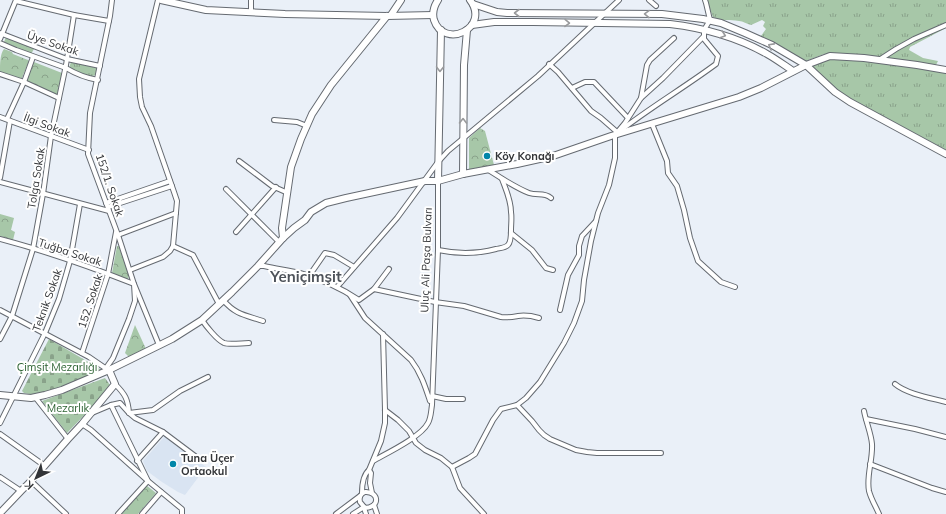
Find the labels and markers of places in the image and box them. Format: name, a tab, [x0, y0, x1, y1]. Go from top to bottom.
place label: Köy Konağı	[495, 149, 555, 163]
marker: Köy Konağı	[482, 151, 492, 161]
place label: Tuna Üçer Ortaokul	[181, 450, 235, 478]
marker: Tuna Üçer Ortaokul	[168, 459, 178, 469]

